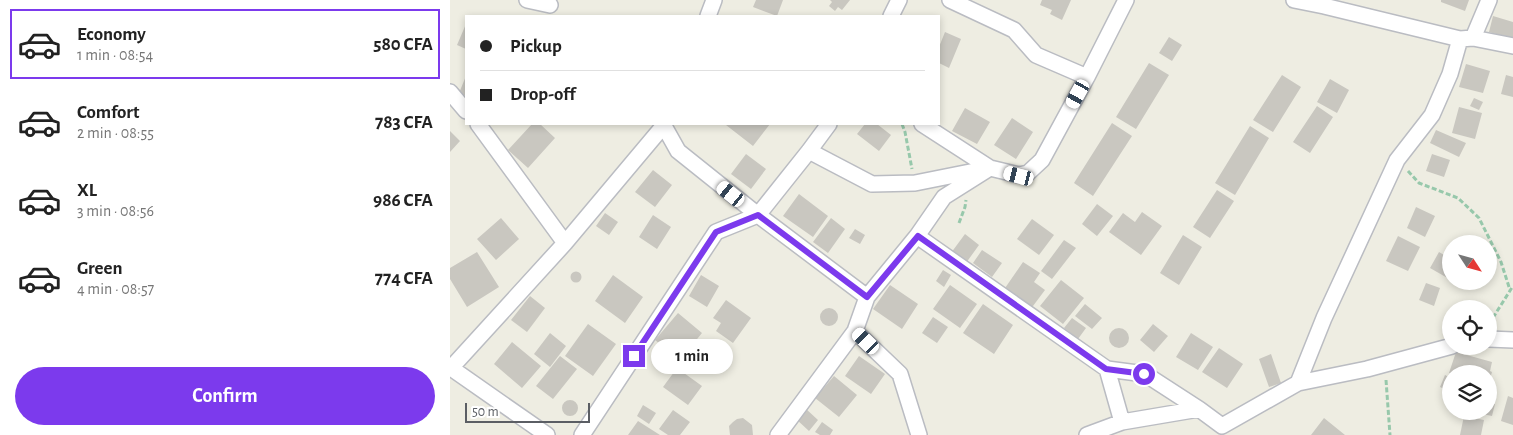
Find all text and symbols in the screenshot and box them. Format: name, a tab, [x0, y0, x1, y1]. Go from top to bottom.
icon: car	[17, 22, 62, 67]
text: Economy	[77, 25, 146, 44]
text: 580 CFA	[373, 35, 433, 54]
text: Pickup	[510, 37, 562, 56]
text: 1 min · 08:54	[77, 47, 153, 63]
car	[1064, 77, 1091, 111]
text: Drop-off	[510, 85, 575, 104]
icon: car	[17, 100, 62, 145]
text: Comfort	[77, 103, 139, 122]
text: 783 CFA	[375, 113, 433, 132]
text: 2 min · 08:55	[77, 125, 154, 141]
car	[1002, 165, 1035, 187]
icon: car	[17, 178, 62, 223]
car	[714, 179, 747, 209]
text: XL	[77, 181, 97, 200]
text: 986 CFA	[373, 191, 433, 210]
text: 3 min · 08:56	[77, 203, 154, 219]
north arrow	[1442, 235, 1498, 290]
map controls	[1442, 235, 1497, 420]
icon: car	[17, 256, 62, 301]
text: Green	[77, 259, 123, 278]
text: 774 CFA	[375, 269, 433, 288]
text: 4 min · 08:57	[77, 281, 154, 297]
button: locate	[1442, 300, 1497, 355]
car	[850, 325, 882, 357]
callout: 1 min	[652, 338, 734, 374]
route end	[623, 345, 645, 367]
text: 1 min	[675, 348, 709, 364]
route start	[1133, 363, 1155, 385]
button: layers	[1442, 365, 1497, 420]
button: Confirm	[15, 367, 435, 425]
scale bar	[465, 400, 590, 423]
text: 50 m	[472, 405, 499, 419]

